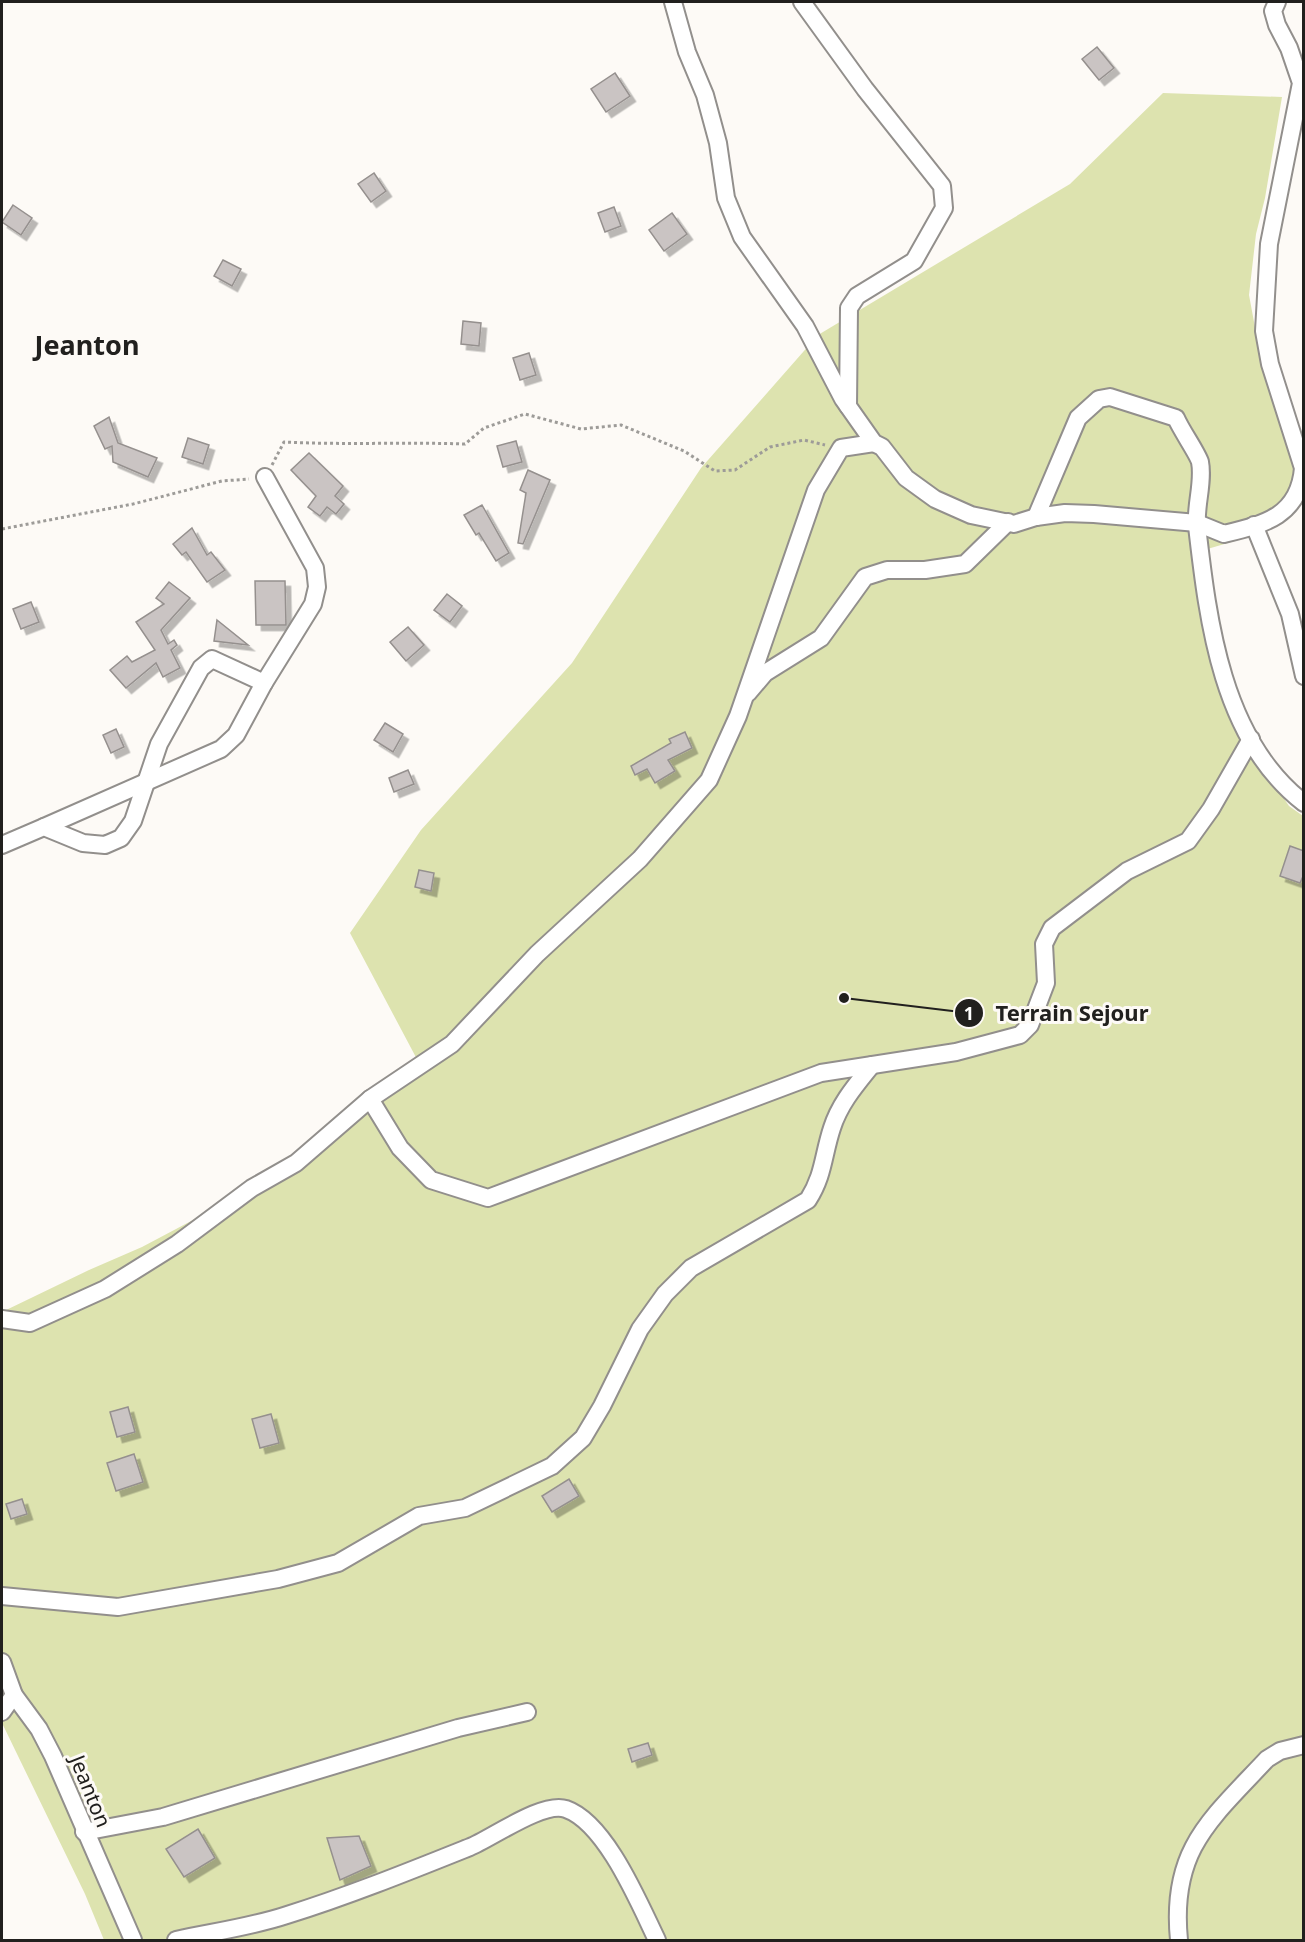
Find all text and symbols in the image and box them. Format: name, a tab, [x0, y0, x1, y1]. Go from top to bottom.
district label: Jeanton	[33, 326, 139, 363]
callout: Terrain Sejour	[954, 993, 1161, 1033]
text: Terrain Sejour	[996, 997, 1149, 1027]
text: 1	[964, 1001, 974, 1025]
street label: Jeanton	[63, 1749, 118, 1831]

